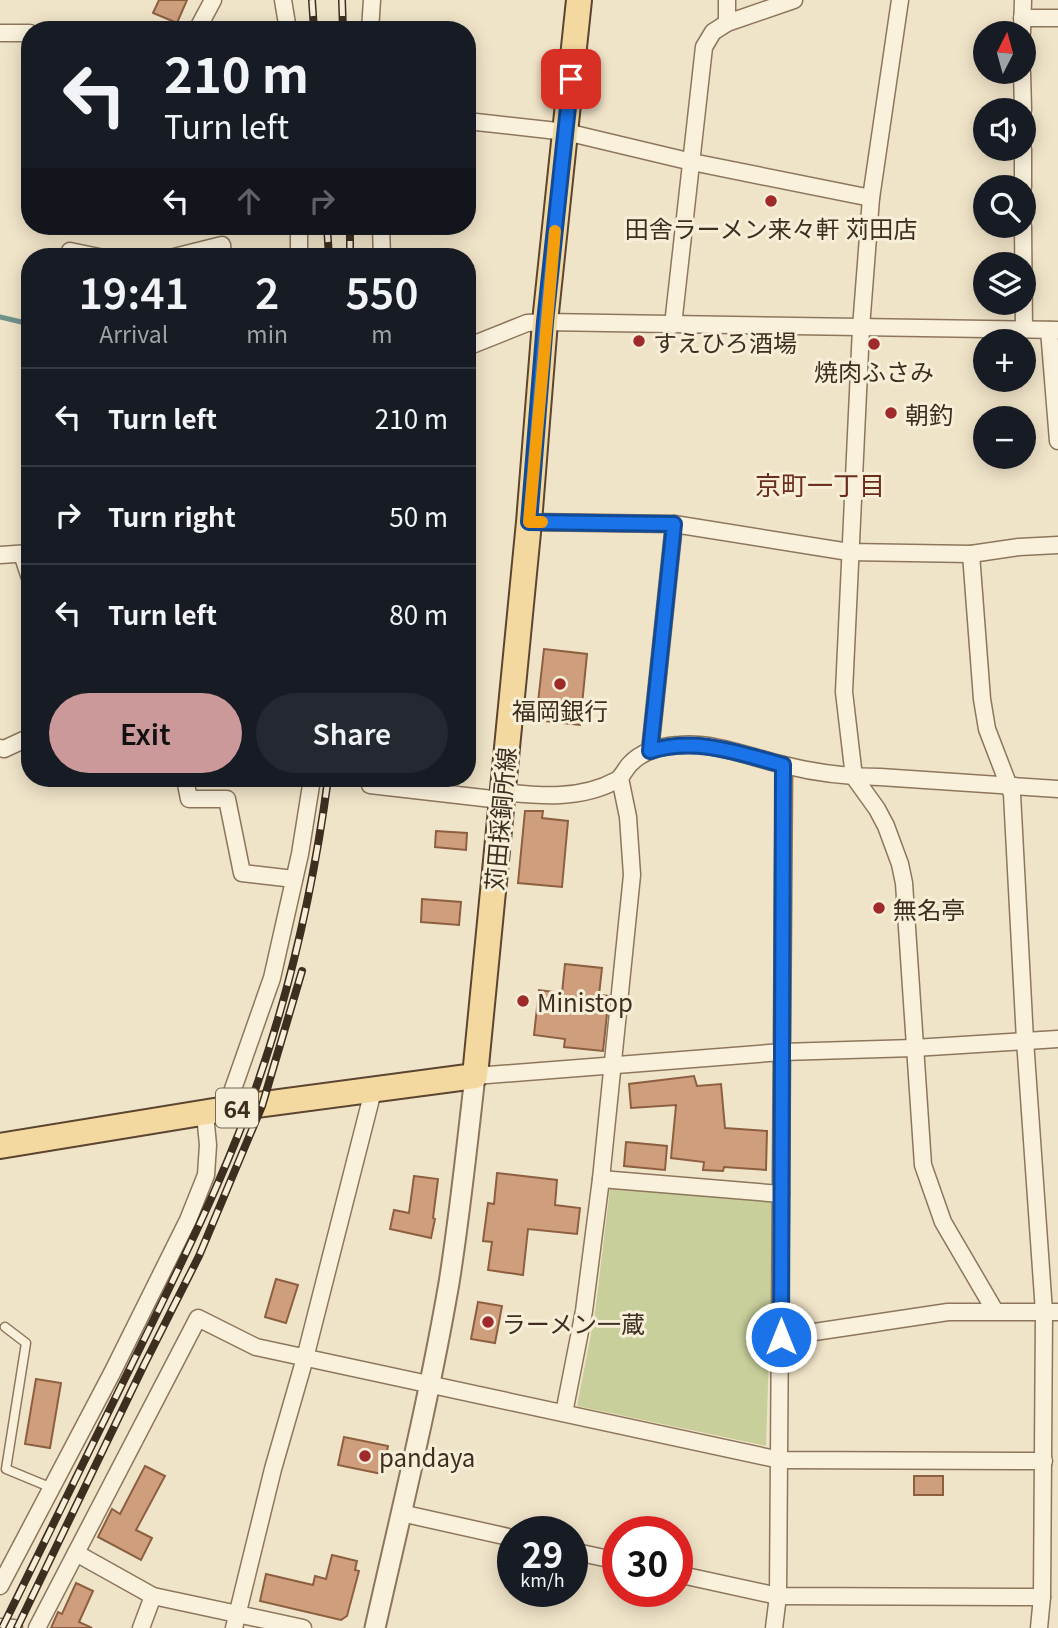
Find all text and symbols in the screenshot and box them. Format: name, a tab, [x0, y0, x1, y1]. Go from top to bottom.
north arrow	[973, 21, 1036, 84]
map controls	[973, 21, 1036, 469]
text: 210 m	[164, 36, 309, 107]
icon: left	[49, 49, 140, 140]
pin	[541, 49, 601, 109]
icon: arrive	[552, 60, 590, 98]
button: sound	[973, 98, 1036, 161]
text: Turn left	[164, 102, 289, 148]
button: search	[973, 175, 1036, 238]
icon: left	[157, 182, 195, 220]
icon: ahead	[230, 182, 268, 220]
icon: right	[303, 182, 341, 220]
marker: 田舎ラーメン来々軒 苅田店	[763, 193, 779, 209]
place label: 田舎ラーメン来々軒 苅田店	[625, 210, 917, 245]
button: layers	[973, 252, 1036, 315]
text: 19:41	[78, 260, 189, 321]
text: 2	[255, 260, 279, 321]
text: 550	[345, 260, 419, 321]
text: Arrival	[99, 316, 168, 350]
text: min	[246, 316, 288, 350]
text: m	[371, 316, 393, 350]
place label: すえひろ酒場	[653, 324, 797, 359]
button: +	[973, 329, 1036, 392]
marker: すえひろ酒場	[631, 333, 647, 349]
marker: 焼肉ふさみ	[866, 336, 882, 352]
place label: 焼肉ふさみ	[814, 353, 934, 388]
place label: 朝釣	[905, 396, 953, 431]
icon: left	[49, 398, 87, 436]
text: Turn left	[108, 399, 217, 436]
text: 210 m	[375, 399, 448, 436]
marker: 朝釣	[883, 405, 899, 421]
button: −	[973, 406, 1036, 469]
district label: 京町一丁目	[755, 465, 885, 502]
icon: right	[49, 496, 87, 534]
text: Turn right	[108, 497, 236, 534]
text: 50 m	[389, 497, 448, 534]
icon: left	[49, 594, 87, 632]
text: Turn left	[108, 595, 217, 632]
text: 80 m	[389, 595, 448, 632]
marker: 福岡銀行	[552, 676, 568, 692]
place label: 福岡銀行	[512, 692, 608, 727]
button: Exit	[49, 693, 242, 773]
button: Share	[256, 693, 448, 773]
street label: 苅田採銅所線	[475, 746, 523, 892]
place label: 無名亭	[893, 891, 965, 926]
marker: 無名亭	[871, 900, 887, 916]
place label: Ministop	[537, 984, 633, 1019]
marker: Ministop	[515, 993, 531, 1009]
road number: 64	[216, 1088, 258, 1128]
position arrow	[744, 1300, 818, 1374]
place label: ラーメン一蔵	[502, 1305, 645, 1340]
marker: ラーメン一蔵	[480, 1314, 496, 1330]
place label: pandaya	[379, 1439, 475, 1474]
marker: pandaya	[357, 1448, 373, 1464]
speed limit sign: 30	[602, 1516, 693, 1607]
text: 29	[522, 1527, 563, 1578]
text: km/h	[520, 1566, 565, 1592]

